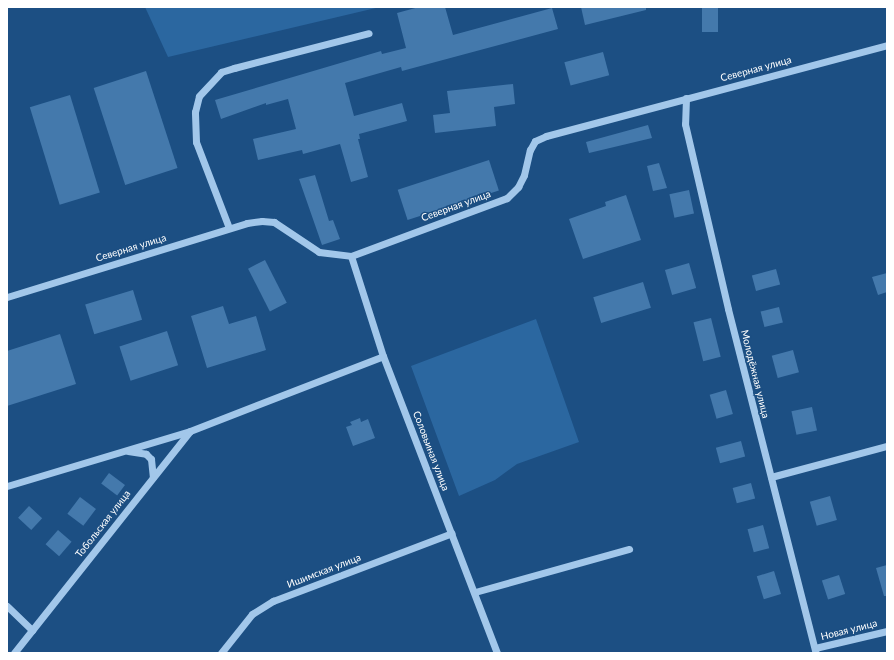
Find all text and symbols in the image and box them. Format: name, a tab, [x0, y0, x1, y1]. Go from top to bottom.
street label: Северная улица	[719, 54, 793, 84]
street label: Северная улица	[420, 188, 492, 224]
street label: Северная улица	[94, 232, 168, 264]
street label: Молодёжная улица	[738, 329, 772, 419]
street label: Соловьиная улица	[410, 409, 452, 493]
street label: Тобольская улица	[73, 488, 133, 560]
street label: Ишимская улица	[285, 551, 363, 591]
street label: Новая улица	[819, 617, 879, 643]

